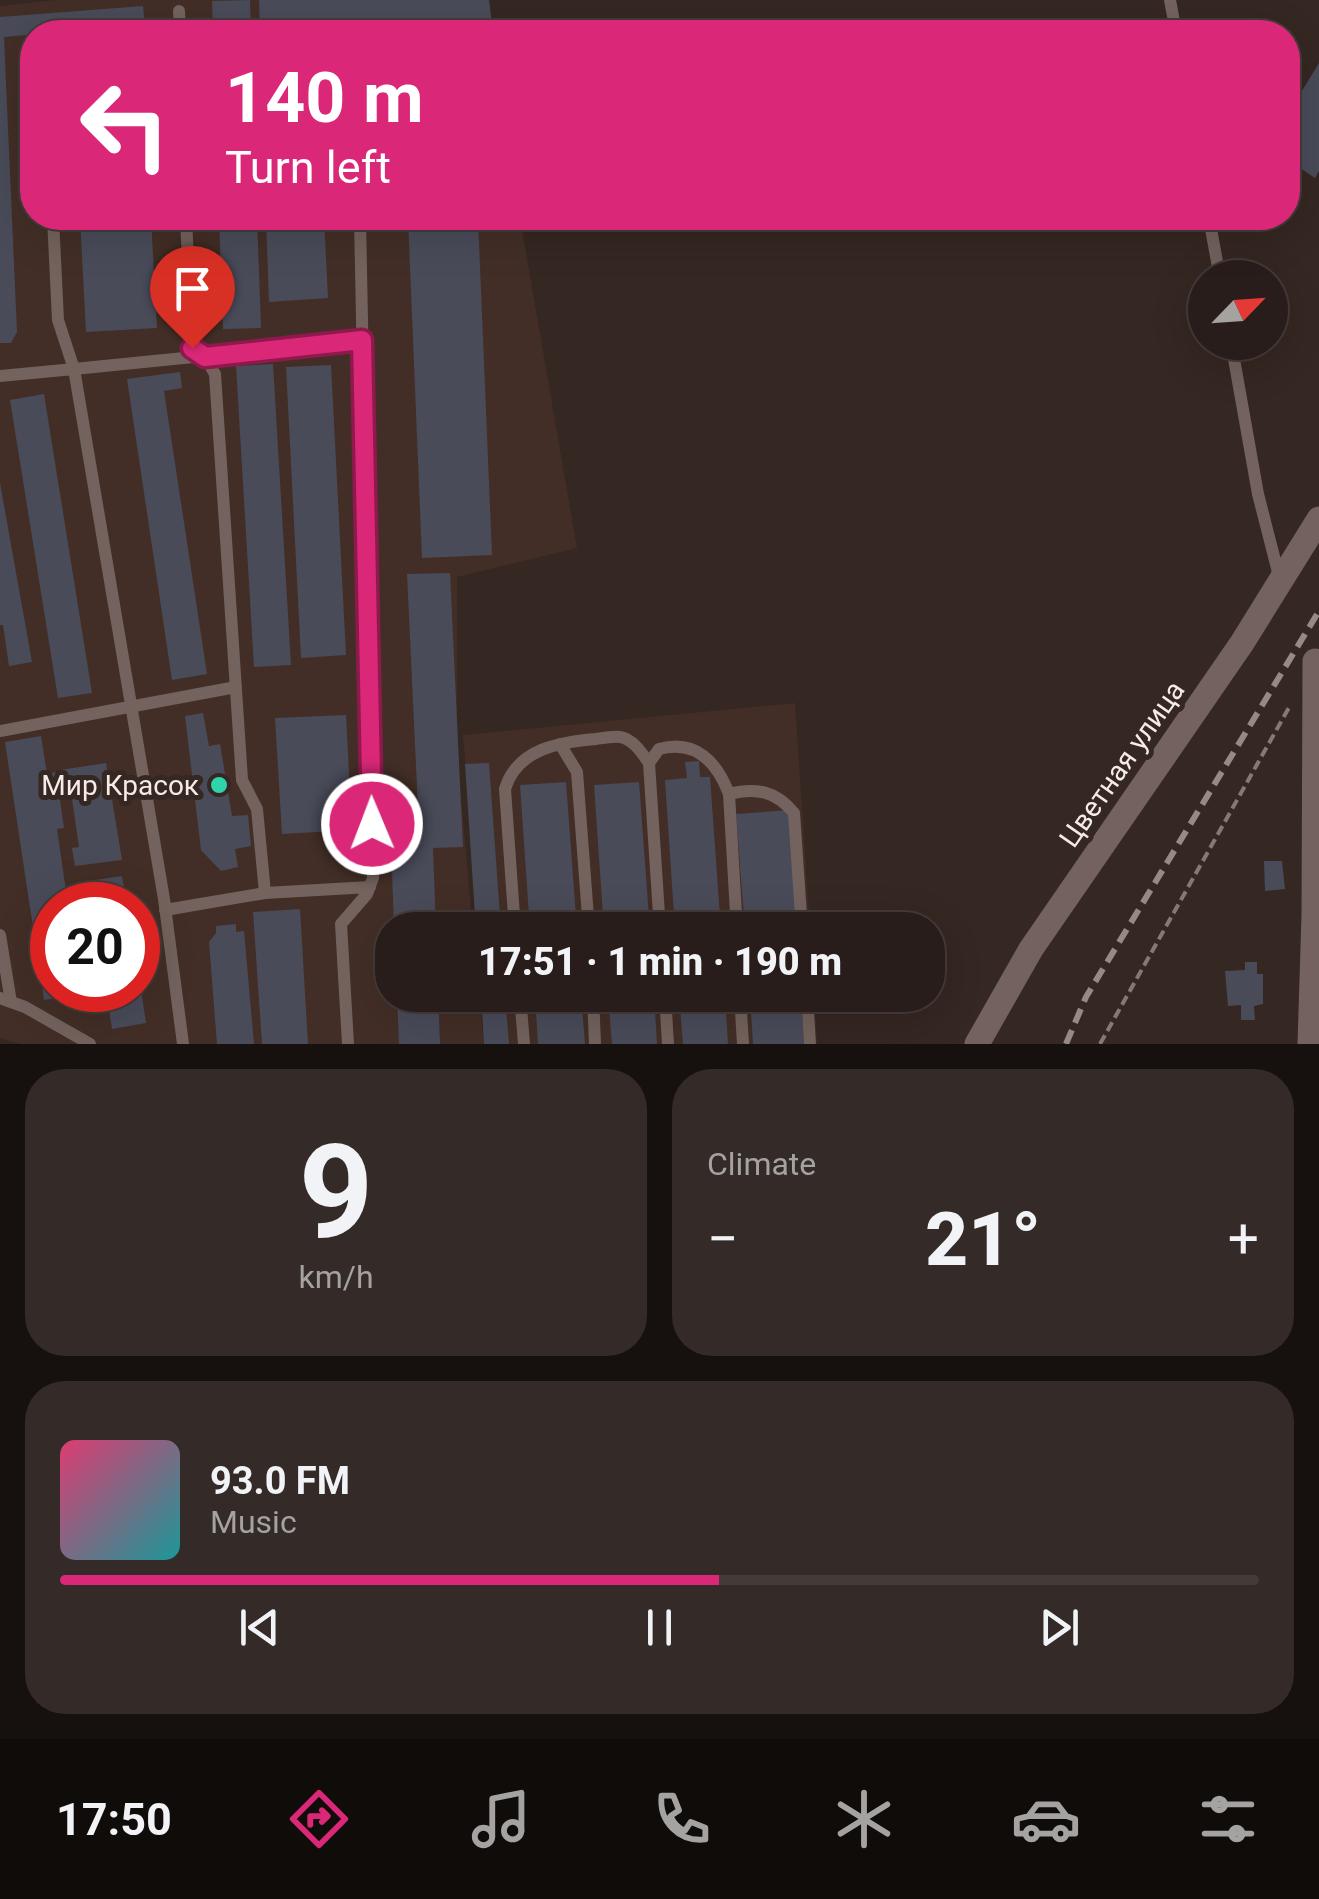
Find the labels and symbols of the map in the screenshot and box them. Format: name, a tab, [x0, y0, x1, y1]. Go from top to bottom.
pin	[150, 246, 235, 349]
north arrow	[1188, 260, 1288, 360]
street label: Цветная улица	[1052, 675, 1192, 853]
place label: Мир Красок	[41, 769, 199, 802]
position arrow	[320, 772, 424, 876]
marker: Мир Красок	[208, 774, 230, 796]
speed limit sign: 20	[30, 882, 160, 1012]

